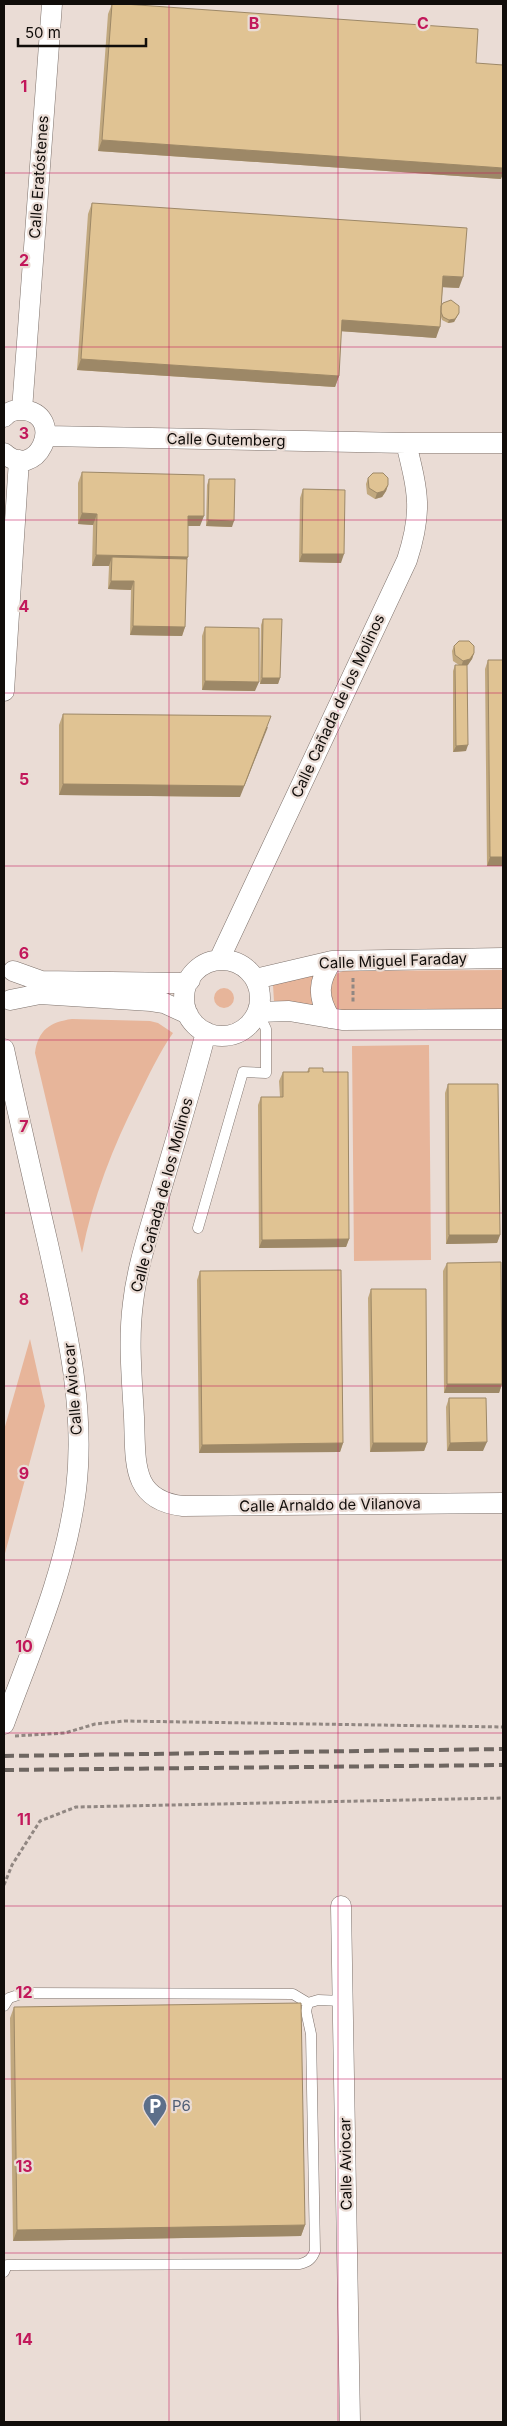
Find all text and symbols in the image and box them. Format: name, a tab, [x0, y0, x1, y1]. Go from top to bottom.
text: B	[249, 13, 259, 33]
text: C	[417, 13, 429, 33]
scale bar	[18, 15, 145, 47]
text: 50 m	[25, 23, 61, 42]
text: 1	[21, 76, 27, 96]
street label: Calle Eratóstenes	[25, 115, 52, 239]
text: 2	[19, 250, 29, 270]
text: 3	[19, 423, 29, 443]
street label: Calle Gutemberg	[166, 429, 286, 450]
text: 4	[19, 596, 30, 616]
street label: Calle Cañada de los Molinos	[287, 611, 389, 801]
text: 5	[19, 769, 29, 789]
text: 6	[19, 943, 29, 963]
street label: Calle Miguel Faraday	[319, 948, 468, 973]
street label: Calle Cañada de los Molinos	[126, 1095, 197, 1294]
text: 7	[19, 1116, 29, 1136]
text: 8	[19, 1289, 29, 1309]
street label: Calle Aviocar	[59, 1342, 86, 1436]
text: 9	[19, 1463, 29, 1483]
street label: Calle Arnaldo de Vilanova	[239, 1493, 421, 1516]
text: 10	[15, 1636, 33, 1656]
text: 11	[17, 1809, 31, 1829]
text: 12	[16, 1982, 32, 2002]
parking icon: P6	[142, 2093, 168, 2127]
place label: P6	[172, 2096, 191, 2115]
street label: Calle Aviocar	[335, 2117, 356, 2211]
text: 13	[15, 2156, 33, 2176]
text: 14	[15, 2329, 33, 2349]

